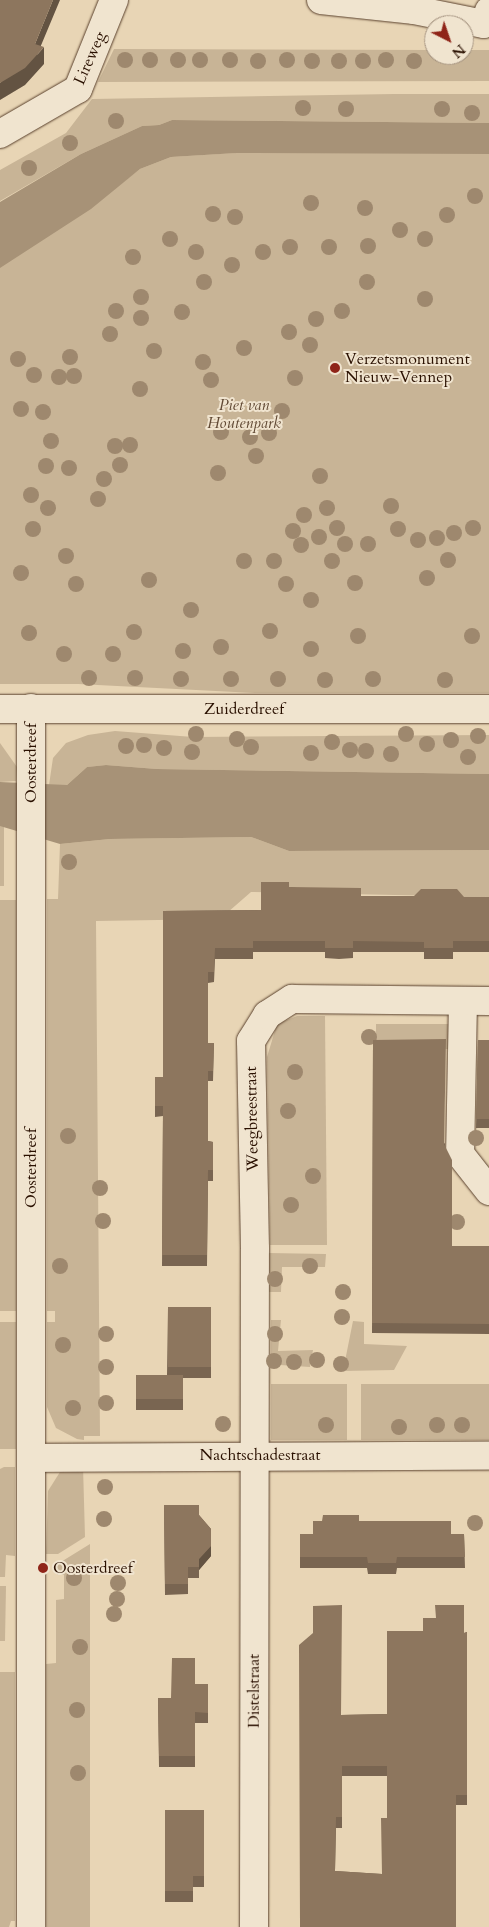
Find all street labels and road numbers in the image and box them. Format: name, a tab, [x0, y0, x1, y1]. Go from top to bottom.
street label: Lireweg	[70, 28, 110, 88]
street label: Zuiderdreef	[204, 699, 284, 719]
street label: Oosterdreef	[21, 723, 41, 803]
street label: Weegbreestraat	[241, 1066, 263, 1172]
street label: Oosterdreef	[21, 1128, 41, 1208]
street label: Nachtschadestraat	[200, 1445, 320, 1465]
street label: Distelstraat	[244, 1654, 264, 1728]

